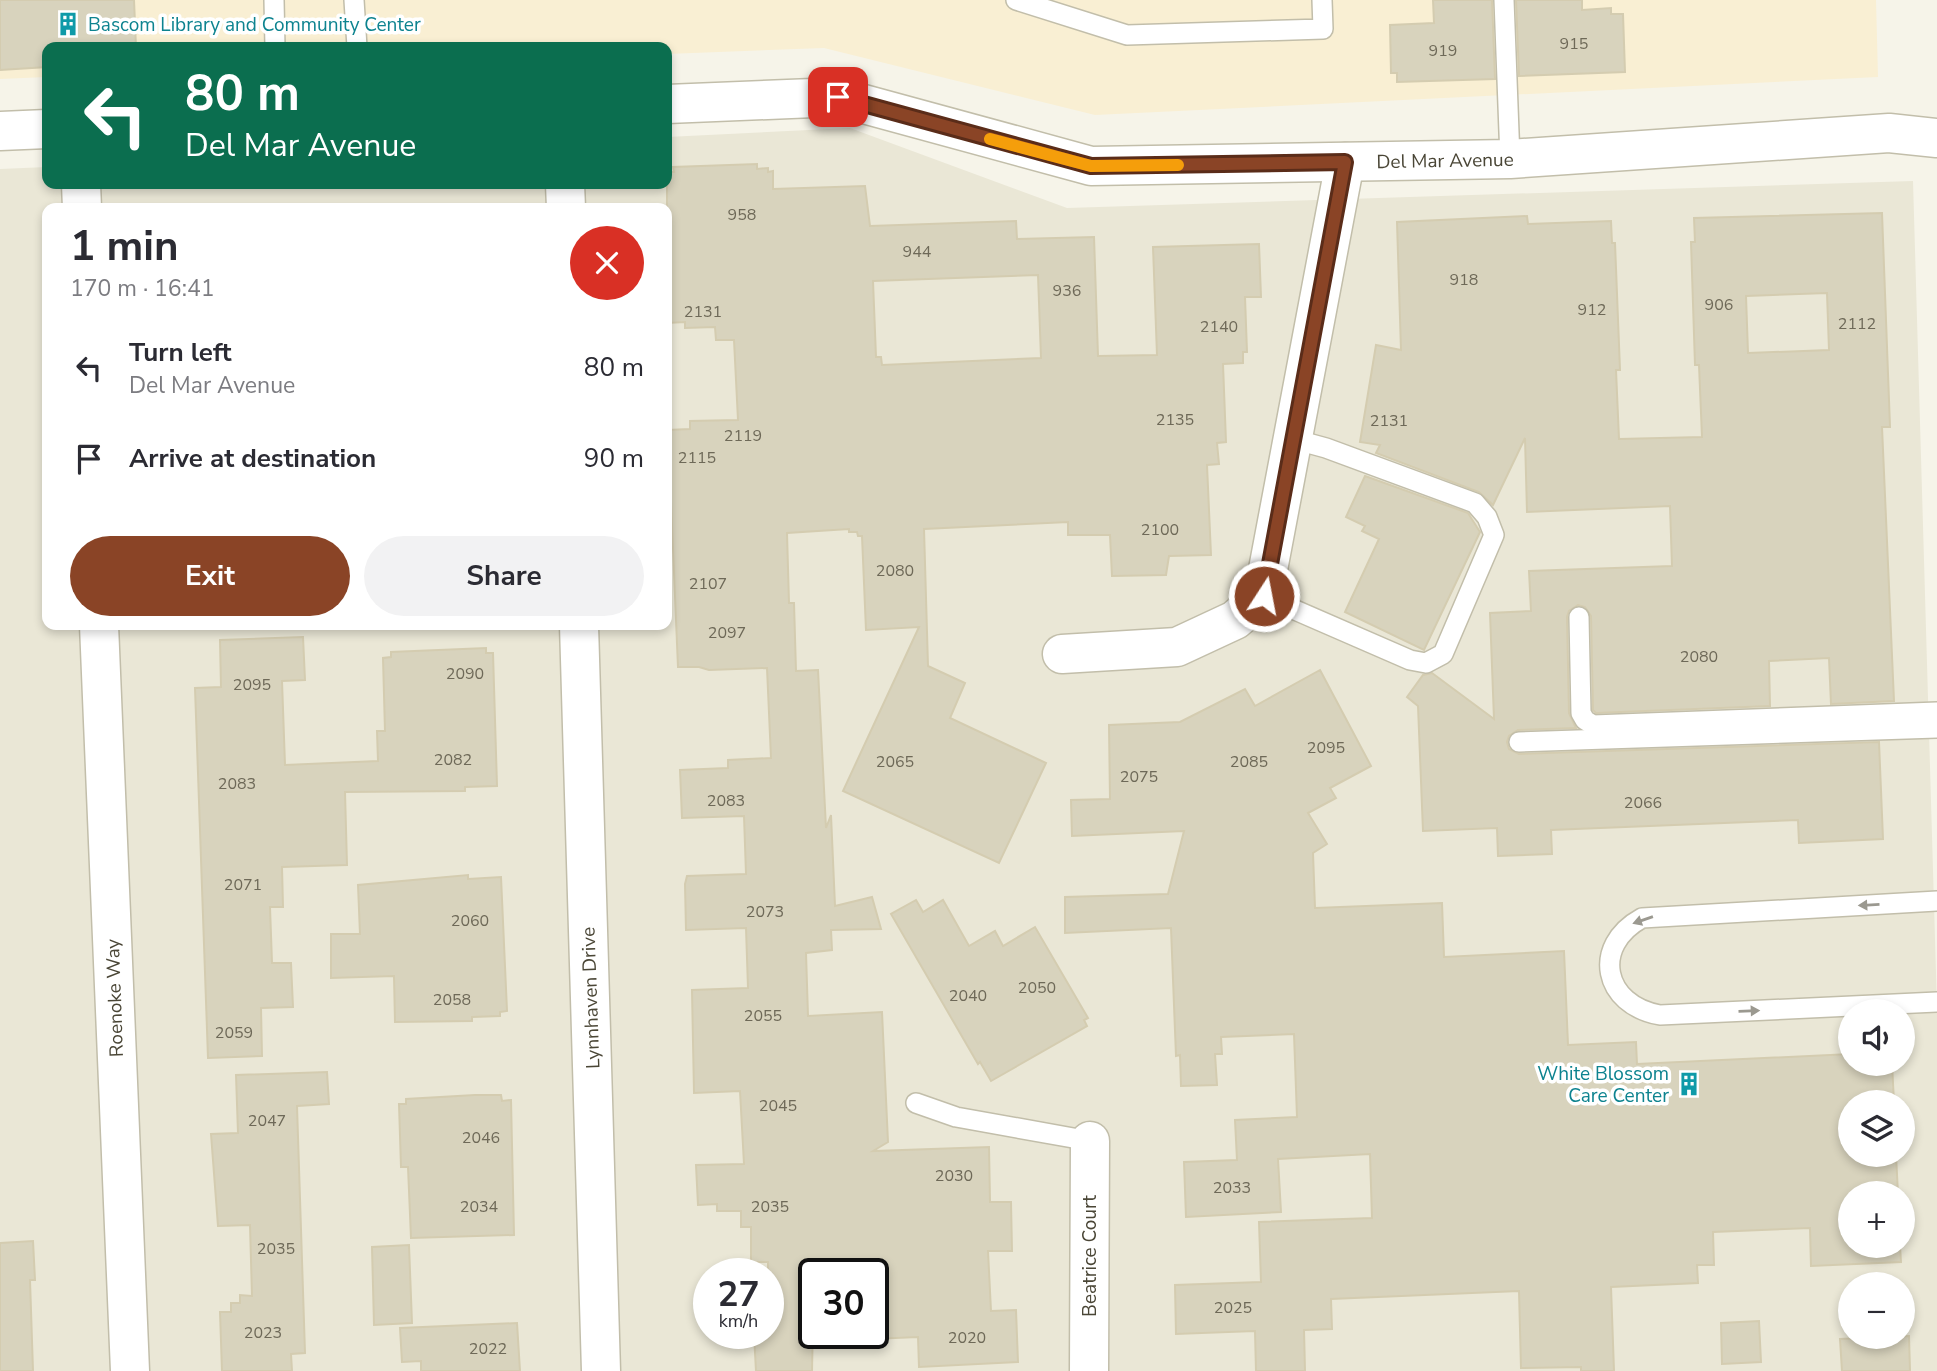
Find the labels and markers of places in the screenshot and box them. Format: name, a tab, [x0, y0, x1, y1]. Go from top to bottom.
building icon: Bascom Library and Community Center	[54, 10, 82, 38]
place label: Bascom Library and Community Center	[88, 12, 421, 38]
pin	[808, 67, 868, 127]
place label: White Blossom Care Center	[1537, 1061, 1669, 1109]
building icon: White Blossom Care Center	[1675, 1070, 1703, 1098]

